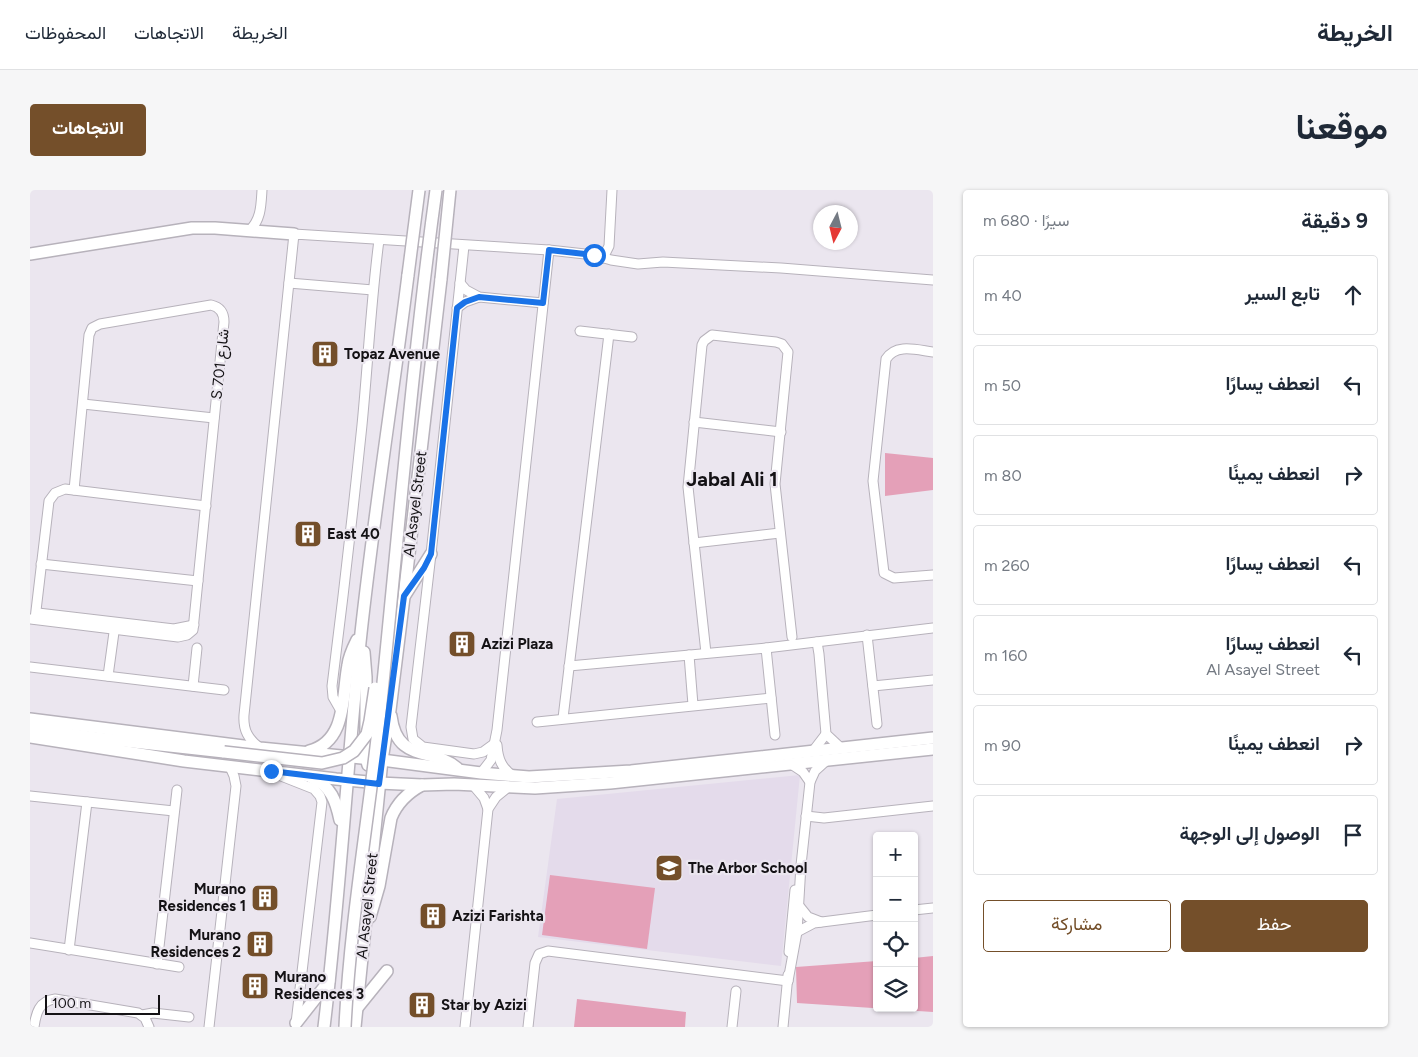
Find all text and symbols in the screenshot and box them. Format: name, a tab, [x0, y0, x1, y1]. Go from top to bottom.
text: الخريطة	[1317, 18, 1393, 47]
text: المحفوظات	[25, 22, 106, 44]
text: الاتجاهات	[134, 22, 204, 44]
text: الخريطة	[232, 22, 288, 44]
button: الاتجاهات	[30, 104, 146, 156]
text: موقعنا	[1295, 106, 1388, 148]
north arrow	[813, 205, 858, 250]
text: 9 دقيقة	[1301, 208, 1368, 233]
text: سيرًا · 680 m	[983, 211, 1069, 230]
route start	[583, 244, 606, 267]
icon: ahead	[1339, 281, 1367, 309]
text: تابع السير	[1245, 282, 1320, 305]
text: 40 m	[984, 286, 1022, 305]
street label: S 701 شارع	[207, 328, 235, 400]
building icon: Topaz Avenue	[310, 339, 340, 369]
place label: Topaz Avenue	[344, 345, 441, 363]
icon: left	[1339, 371, 1367, 399]
text: انعطف يسارًا	[1226, 372, 1320, 395]
text: 50 m	[984, 376, 1021, 395]
street label: Al Asayel Street	[400, 450, 430, 558]
icon: right	[1339, 461, 1367, 489]
text: انعطف يمينًا	[1228, 462, 1320, 485]
text: 80 m	[984, 466, 1022, 485]
district label: Jabal Ali 1	[686, 467, 778, 491]
building icon: East 40	[293, 519, 323, 549]
place label: East 40	[327, 525, 380, 543]
icon: left	[1339, 551, 1367, 579]
text: انعطف يسارًا	[1226, 552, 1320, 575]
text: 260 m	[984, 556, 1030, 575]
building icon: Azizi Plaza	[447, 629, 477, 659]
text: انعطف يسارًا	[1226, 632, 1320, 655]
place label: Azizi Plaza	[481, 635, 553, 653]
icon: left	[1339, 641, 1367, 669]
text: 160 m	[984, 646, 1028, 665]
text: Al Asayel Street	[1206, 660, 1320, 679]
icon: right	[1339, 731, 1367, 759]
text: انعطف يمينًا	[1228, 732, 1320, 755]
text: 90 m	[984, 736, 1021, 755]
route end	[260, 760, 283, 783]
icon: arrive	[1339, 821, 1367, 849]
text: الوصول إلى الوجهة	[1180, 822, 1320, 845]
map controls	[873, 832, 918, 1012]
button: +	[873, 832, 918, 877]
street label: Al Asayel Street	[352, 852, 382, 960]
school or university icon: The Arbor School	[654, 853, 684, 883]
place label: The Arbor School	[688, 859, 807, 877]
button: −	[873, 877, 918, 922]
place label: Murano Residences 1	[158, 880, 246, 915]
building icon: Murano Residences 1	[250, 883, 280, 913]
button: مشاركة	[983, 900, 1171, 952]
button: حفظ	[1181, 900, 1368, 952]
building icon: Azizi Farishta	[418, 901, 448, 931]
place label: Azizi Farishta	[452, 907, 544, 925]
button: locate	[873, 922, 918, 967]
place label: Murano Residences 2	[151, 926, 241, 961]
building icon: Murano Residences 2	[245, 929, 275, 959]
button: layers	[873, 967, 918, 1012]
place label: Murano Residences 3	[274, 968, 364, 1003]
building icon: Murano Residences 3	[240, 971, 270, 1001]
building icon: Star by Azizi	[407, 990, 437, 1020]
scale bar	[45, 992, 160, 1015]
text: 100 m	[52, 995, 91, 1012]
place label: Star by Azizi	[441, 996, 527, 1014]

